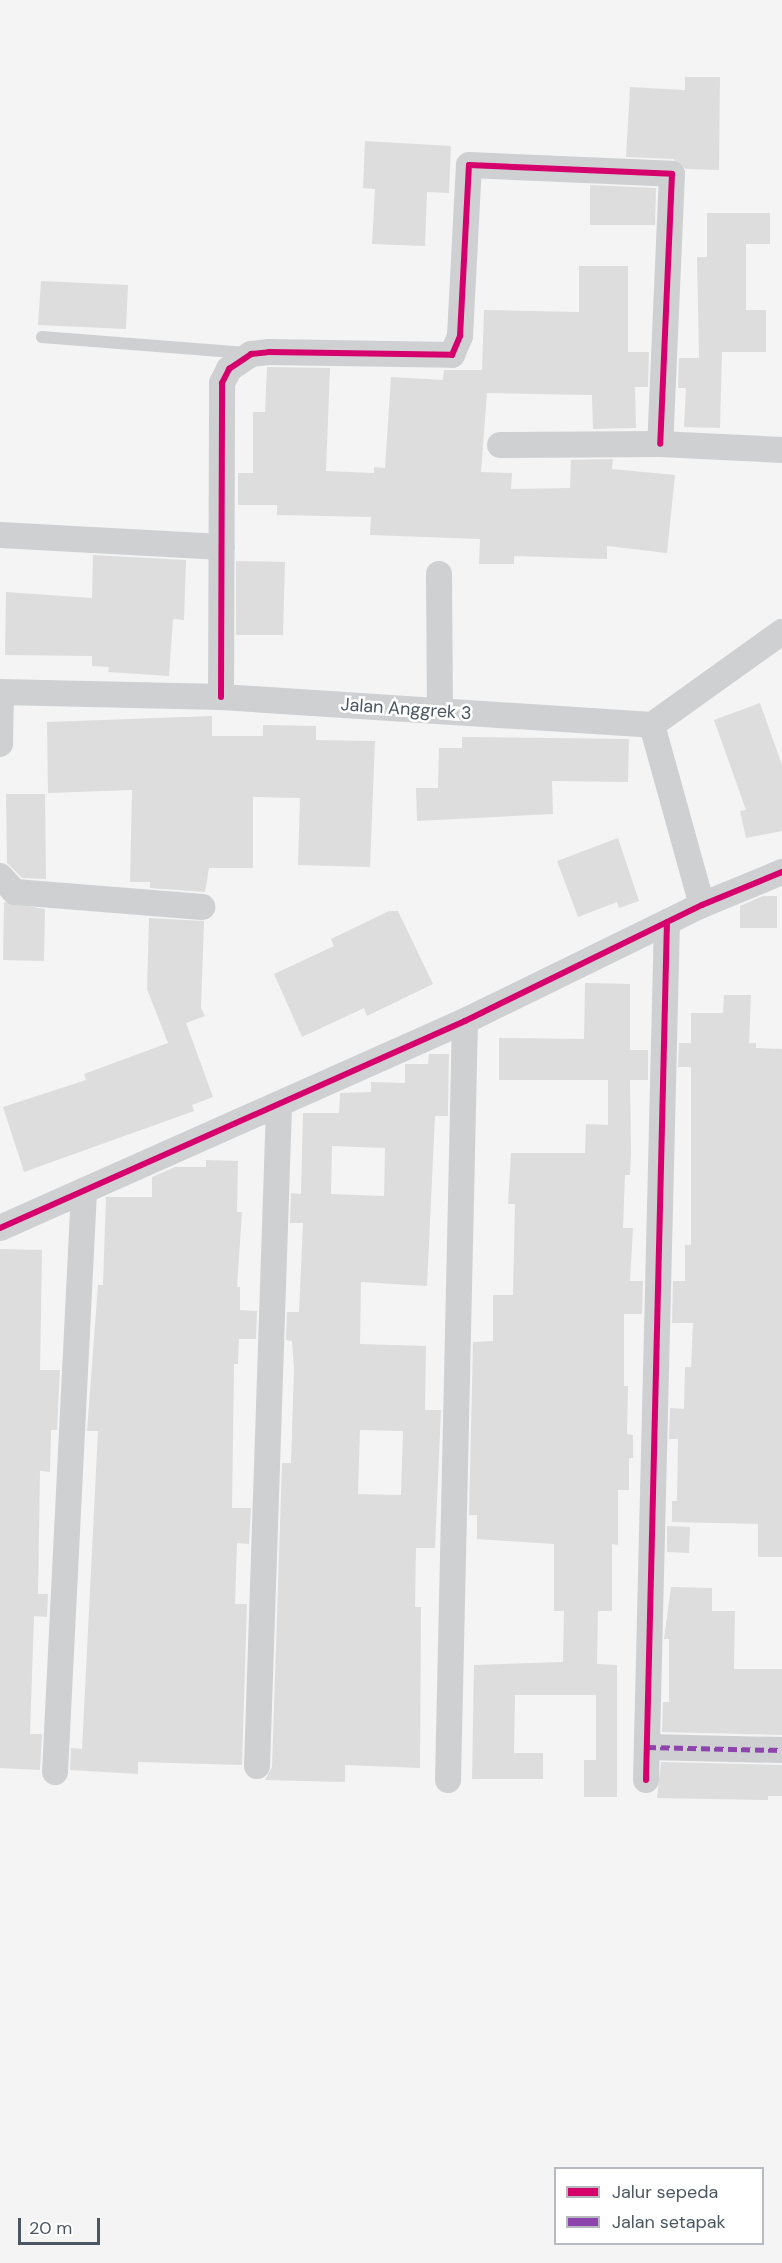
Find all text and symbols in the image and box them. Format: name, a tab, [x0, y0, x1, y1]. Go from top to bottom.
street label: Jalan Anggrek 3	[340, 694, 472, 724]
legend	[554, 2167, 764, 2245]
text: Jalur sepeda	[612, 2180, 718, 2204]
scale bar	[21, 2206, 104, 2244]
text: Jalan setapak	[612, 2210, 726, 2234]
text: 20 m	[29, 2216, 72, 2240]

